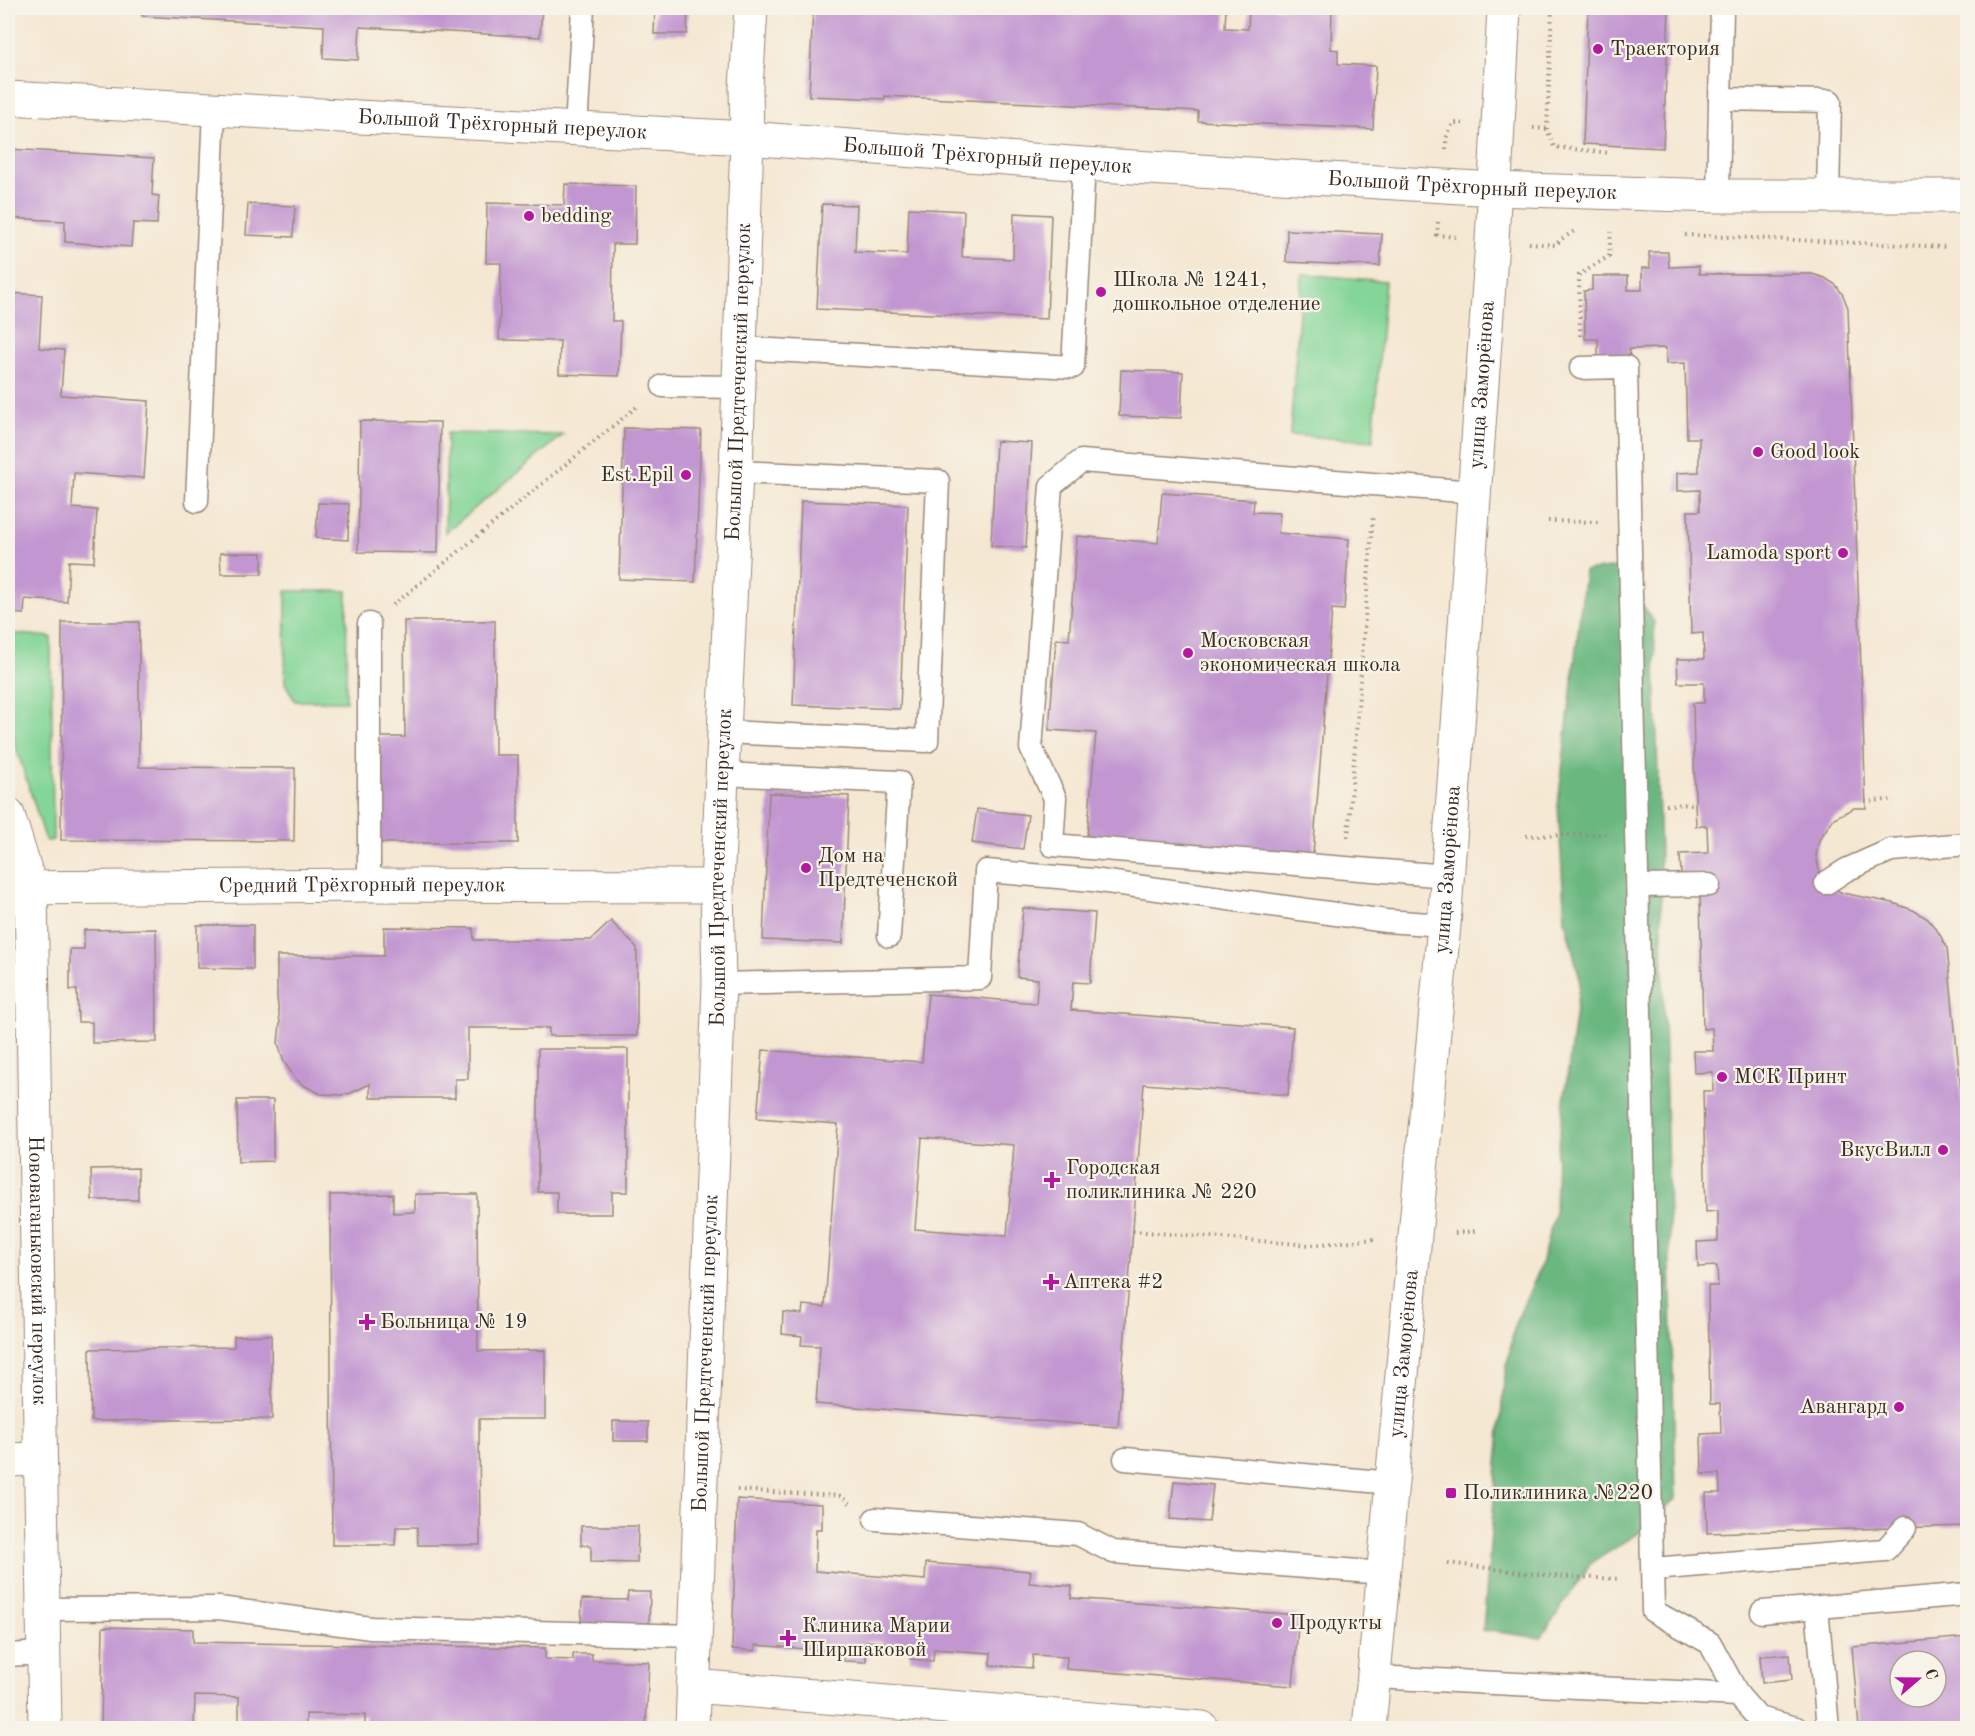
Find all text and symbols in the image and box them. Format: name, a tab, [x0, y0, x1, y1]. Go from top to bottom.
place label: Траектория	[1610, 39, 1720, 60]
marker: Траектория	[1591, 42, 1605, 56]
street label: Большой Трёхгорный переулок	[357, 106, 648, 143]
street label: Большой Трёхгорный переулок	[842, 135, 1133, 177]
street label: Большой Трёхгорный переулок	[1327, 168, 1618, 203]
place label: bedding	[541, 206, 612, 227]
marker: bedding	[522, 209, 536, 223]
street label: Большой Предтеченский переулок	[722, 222, 755, 542]
place label: Школа № 1241, дошкольное отделение	[1113, 270, 1320, 315]
marker: Школа № 1241, дошкольное отделение	[1094, 285, 1108, 299]
street label: улица Заморёнова	[1466, 300, 1498, 470]
place label: Good look	[1770, 442, 1860, 463]
marker: Good look	[1751, 445, 1765, 459]
place label: Est.Epil	[600, 465, 674, 486]
marker: Est.Epil	[679, 468, 693, 482]
place label: Lamoda sport	[1706, 543, 1831, 564]
marker: Lamoda sport	[1836, 546, 1850, 560]
place label: Московская экономическая школа	[1200, 631, 1401, 676]
marker: Московская экономическая школа	[1181, 646, 1195, 660]
street label: Большой Предтеченский переулок	[706, 708, 736, 1027]
street label: улица Заморёнова	[1431, 785, 1464, 955]
place label: Дом на Предтеченской	[818, 846, 958, 891]
marker: Дом на Предтеченской	[799, 861, 813, 875]
street label: Средний Трёхгорный переулок	[219, 874, 506, 897]
place label: МСК Принт	[1734, 1067, 1847, 1088]
marker: МСК Принт	[1715, 1070, 1729, 1084]
street label: Нововаганьковский переулок	[25, 1135, 50, 1406]
place label: ВкусВилл	[1840, 1140, 1931, 1161]
marker: ВкусВилл	[1936, 1143, 1950, 1157]
place label: Городская поликлиника № 220	[1066, 1158, 1257, 1203]
marker: Городская поликлиника № 220	[1043, 1171, 1061, 1189]
street label: Большой Предтеченский переулок	[689, 1193, 722, 1513]
street label: улица Заморёнова	[1386, 1269, 1422, 1439]
place label: Аптека #2	[1063, 1272, 1163, 1293]
marker: Аптека #2	[1044, 1275, 1058, 1289]
place label: Больница № 19	[380, 1312, 528, 1333]
marker: Больница № 19	[358, 1313, 376, 1331]
place label: Авангард	[1800, 1397, 1888, 1418]
marker: Авангард	[1892, 1400, 1906, 1414]
place label: Поликлиника №220	[1463, 1483, 1653, 1504]
marker: Поликлиника №220	[1444, 1486, 1458, 1500]
place label: Продукты	[1289, 1613, 1382, 1634]
place label: Клиника Марии Ширшаковой	[802, 1616, 950, 1661]
marker: Продукты	[1270, 1616, 1284, 1630]
marker: Клиника Марии Ширшаковой	[779, 1629, 797, 1647]
north arrow	[1888, 1649, 1948, 1709]
text: С	[1921, 1667, 1940, 1682]

